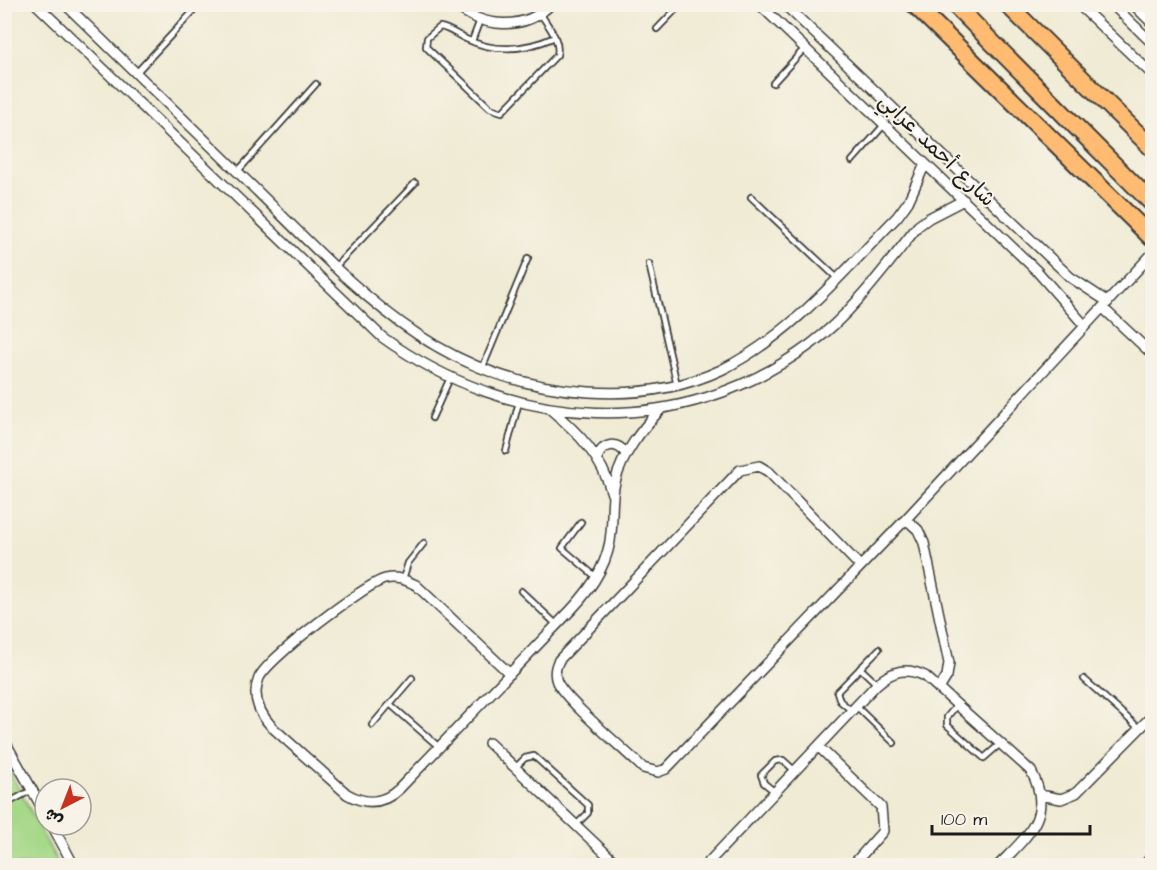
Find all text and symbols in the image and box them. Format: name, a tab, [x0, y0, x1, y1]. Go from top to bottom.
street label: شارع أحمد عرابي	[869, 87, 1002, 216]
north arrow	[33, 777, 93, 837]
scale bar	[932, 798, 1090, 836]
text: ش	[40, 803, 68, 831]
text: 100 m	[941, 807, 987, 832]

